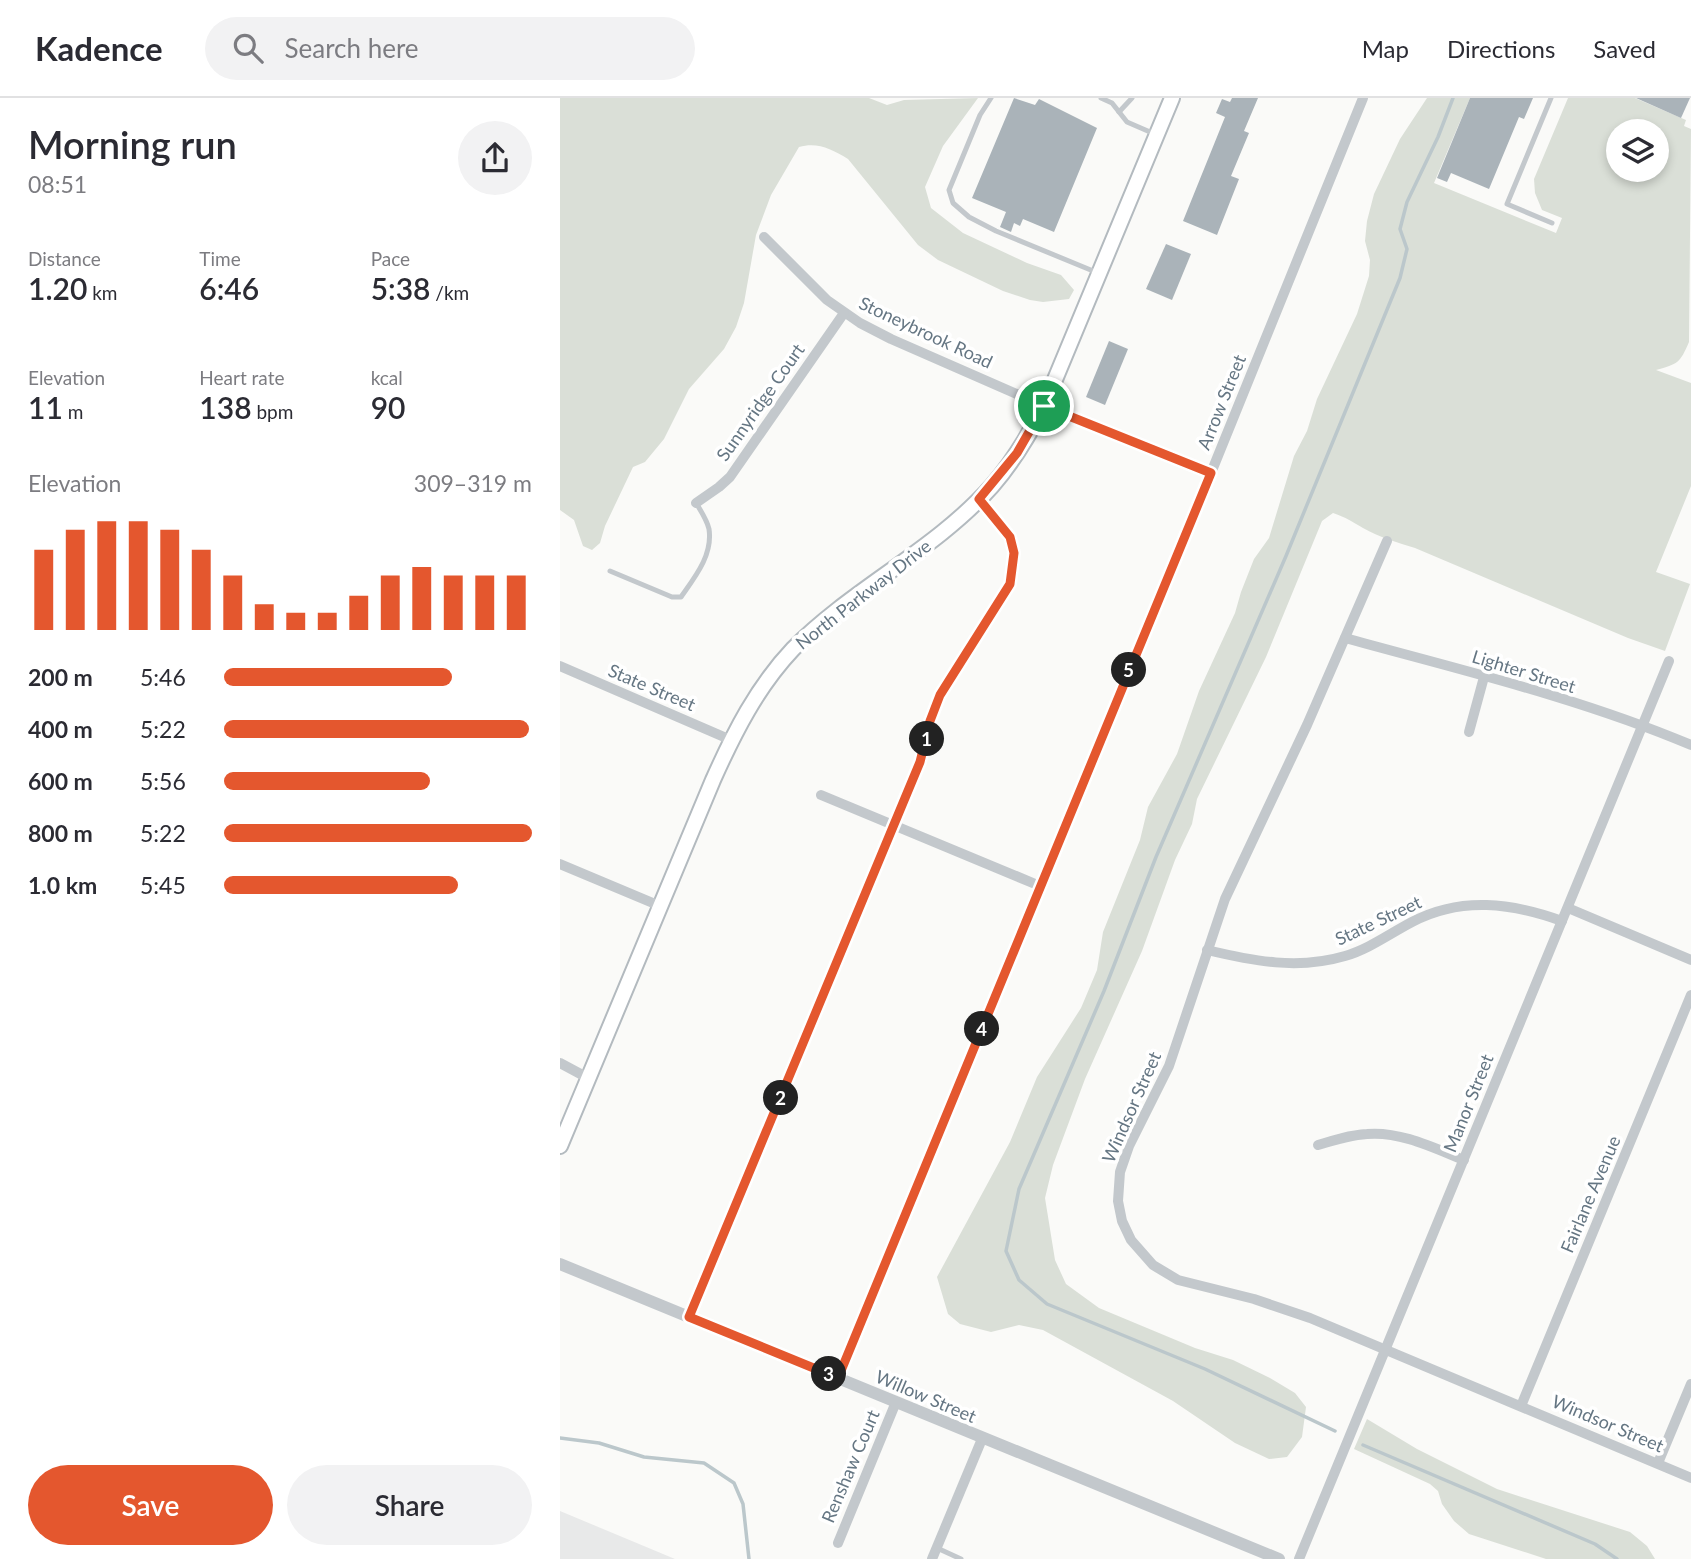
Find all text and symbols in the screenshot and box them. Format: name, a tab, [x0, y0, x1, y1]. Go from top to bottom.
search box	[205, 17, 695, 80]
text: Kadence	[35, 28, 163, 68]
icon: search	[229, 29, 267, 67]
text: Search here	[285, 32, 419, 64]
text: Map	[1362, 34, 1409, 63]
text: Directions	[1447, 34, 1555, 63]
text: Saved	[1593, 34, 1656, 63]
map controls	[1606, 119, 1669, 182]
button: layers	[1606, 119, 1669, 182]
text: Morning run	[28, 121, 237, 167]
button: share	[458, 121, 532, 195]
text: 08:51	[28, 170, 87, 198]
text: Distance	[28, 247, 101, 270]
text: Time	[199, 247, 241, 270]
text: Pace	[371, 247, 410, 270]
text: 1.20	[28, 270, 87, 306]
text: 6:46	[199, 270, 259, 306]
text: 5:38	[371, 270, 430, 306]
text: km	[87, 281, 117, 304]
text: /km	[430, 281, 469, 304]
street label: Stoneybrook Road	[856, 291, 996, 373]
street label: Sunnyridge Court	[711, 339, 809, 465]
street label: Arrow Street	[1192, 351, 1250, 453]
text: Elevation	[28, 366, 105, 389]
text: Heart rate	[199, 366, 285, 389]
text: kcal	[371, 366, 403, 389]
pin	[1014, 376, 1074, 436]
icon: arrive	[1025, 387, 1063, 425]
text: 11	[28, 389, 63, 425]
text: 138	[199, 389, 252, 425]
text: 90	[371, 389, 405, 425]
text: m	[63, 400, 83, 423]
text: bpm	[252, 400, 293, 423]
text: Elevation	[28, 469, 121, 497]
text: 309–319 m	[414, 469, 532, 497]
street label: North Parkway Drive	[791, 534, 935, 654]
street label: Lighter Street	[1470, 645, 1579, 697]
pin: 5	[1112, 652, 1146, 688]
text: 5	[1123, 658, 1134, 681]
street label: State Street	[605, 659, 699, 715]
text: 200 m	[28, 663, 93, 691]
text: 5:46	[140, 663, 186, 691]
text: 400 m	[28, 715, 93, 743]
text: 5:22	[140, 715, 186, 743]
pin: 1	[910, 722, 944, 756]
text: 1	[921, 727, 932, 750]
text: 600 m	[28, 767, 93, 795]
text: 5:56	[140, 767, 186, 795]
text: 800 m	[28, 819, 93, 847]
text: 5:22	[140, 819, 186, 847]
text: 1.0 km	[28, 871, 97, 899]
text: 5:45	[140, 871, 186, 899]
street label: State Street	[1331, 890, 1425, 950]
pin: 4	[964, 1012, 1000, 1046]
text: 4	[976, 1017, 987, 1040]
street label: Windsor Street	[1097, 1048, 1166, 1166]
street label: Manor Street	[1438, 1050, 1498, 1155]
pin: 2	[764, 1080, 798, 1116]
text: 2	[775, 1086, 786, 1109]
street label: Fairlane Avenue	[1555, 1132, 1625, 1256]
pin: 3	[812, 1356, 846, 1392]
text: 3	[823, 1362, 834, 1385]
street label: Willow Street	[872, 1365, 980, 1427]
street label: Windsor Street	[1549, 1390, 1668, 1457]
street label: Renshaw Court	[816, 1406, 884, 1526]
button: Save	[28, 1465, 273, 1545]
button: Share	[287, 1465, 532, 1545]

